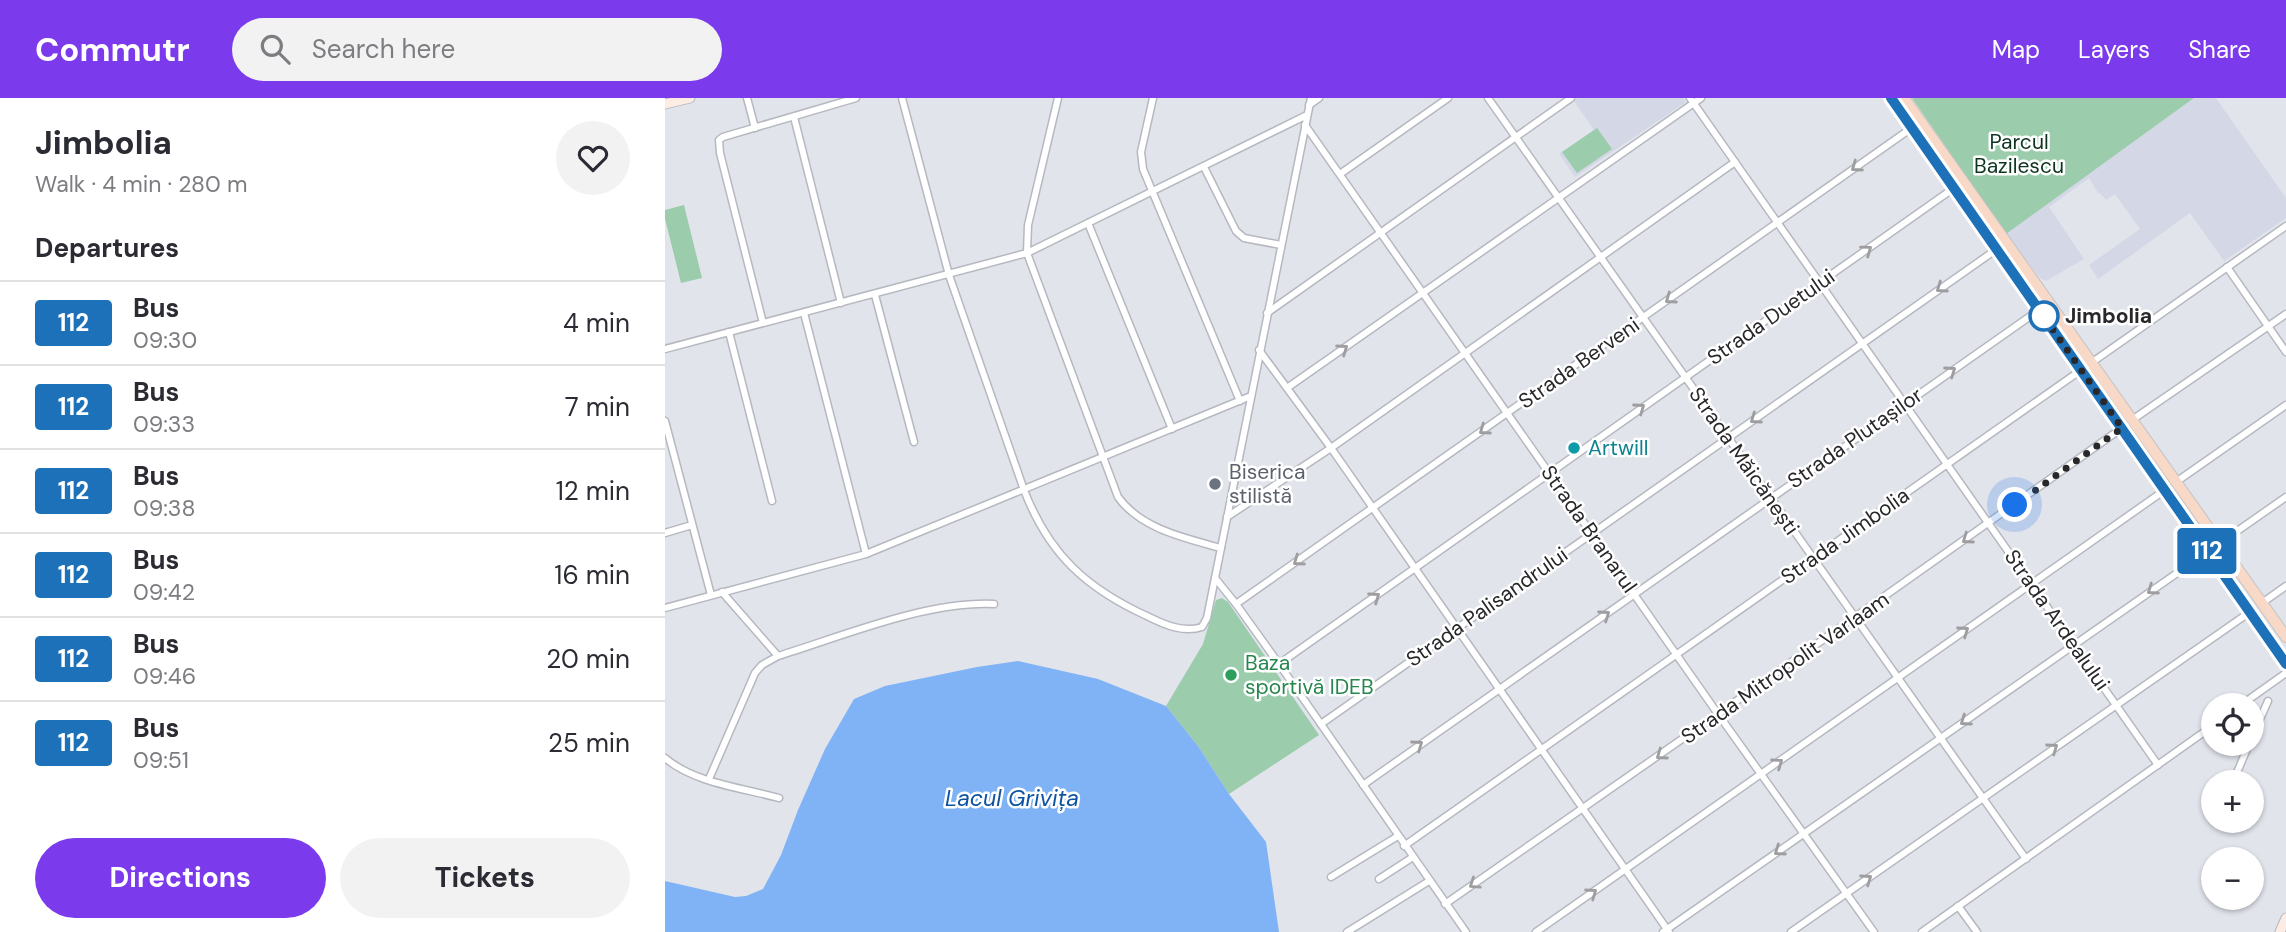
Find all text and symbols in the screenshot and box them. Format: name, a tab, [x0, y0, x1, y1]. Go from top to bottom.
search box	[232, 18, 722, 81]
text: Commutr	[35, 28, 190, 71]
icon: search	[256, 30, 294, 68]
text: Search here	[312, 32, 455, 66]
text: Map	[1992, 34, 2040, 65]
text: Layers	[2078, 34, 2150, 65]
text: Share	[2188, 34, 2251, 65]
text: Jimbolia	[35, 121, 172, 164]
button: heart	[556, 121, 630, 195]
park label: Parcul Bazilescu	[1974, 128, 2064, 180]
one-way arrow	[1851, 159, 1864, 171]
text: Walk · 4 min · 280 m	[35, 169, 247, 199]
text: Departures	[35, 231, 179, 265]
one-way arrow	[1859, 246, 1872, 258]
street label: Strada Duetului	[1702, 263, 1840, 371]
one-way arrow	[1936, 280, 1949, 292]
text: Bus	[133, 291, 179, 325]
one-way arrow	[1665, 291, 1678, 303]
marker: Jimbolia	[2029, 301, 2059, 331]
place label: Jimbolia	[2065, 302, 2152, 330]
text: 4 min	[563, 306, 630, 340]
text: 112	[58, 307, 89, 338]
street label: Strada Berveni	[1513, 311, 1645, 415]
text: 09:30	[133, 325, 197, 355]
one-way arrow	[1335, 345, 1348, 357]
one-way arrow	[1943, 367, 1956, 379]
text: Bus	[133, 375, 179, 409]
street label: Strada Măicănești	[1682, 381, 1806, 541]
street label: Strada Plutașilor	[1782, 381, 1928, 495]
text: 7 min	[565, 390, 630, 424]
text: 112	[58, 391, 89, 422]
one-way arrow	[1633, 403, 1646, 416]
text: 09:33	[133, 409, 195, 439]
one-way arrow	[1750, 411, 1763, 423]
one-way arrow	[1479, 422, 1492, 435]
place label: Artwill	[1588, 434, 1648, 462]
marker: Artwill	[1566, 440, 1582, 456]
place label: Biserica stilistă	[1229, 458, 1305, 510]
text: Bus	[133, 459, 179, 493]
street label: Strada Branarul	[1535, 460, 1643, 598]
text: 12 min	[556, 474, 630, 508]
text: 112	[58, 475, 89, 506]
marker: Biserica stilistă	[1207, 476, 1223, 492]
street label: Strada Jimbolia	[1775, 481, 1915, 591]
your location	[1997, 487, 2032, 522]
text: 09:38	[133, 493, 195, 523]
line badge: 112	[2167, 528, 2247, 574]
one-way arrow	[1962, 531, 1975, 543]
text: 112	[2191, 535, 2223, 566]
street label: Strada Palisandrului	[1401, 541, 1573, 673]
text: Bus	[133, 543, 179, 577]
street label: Strada Ardealului	[1998, 544, 2116, 696]
one-way arrow	[1293, 552, 1306, 565]
text: 16 min	[554, 558, 630, 592]
text: 112	[58, 559, 89, 590]
text: 09:42	[133, 577, 195, 607]
one-way arrow	[2147, 582, 2160, 594]
street label: Strada Mitropolit Varlaam	[1675, 585, 1895, 751]
one-way arrow	[1367, 593, 1380, 605]
one-way arrow	[1597, 611, 1610, 623]
text: Bus	[133, 627, 179, 661]
one-way arrow	[1956, 627, 1969, 640]
text: 20 min	[546, 642, 630, 676]
text: 112	[58, 643, 89, 674]
place label: Baza sportivă IDEB	[1245, 649, 1374, 701]
text: 09:46	[133, 661, 196, 691]
marker: Baza sportivă IDEB	[1223, 667, 1239, 683]
map controls	[2201, 693, 2264, 910]
button: locate	[2201, 693, 2264, 756]
text: Bus	[133, 711, 179, 745]
one-way arrow	[1960, 713, 1973, 725]
text: 25 min	[548, 726, 630, 760]
text: 112	[58, 727, 89, 758]
one-way arrow	[1410, 741, 1423, 754]
one-way arrow	[2045, 744, 2058, 756]
text: 09:51	[133, 745, 189, 775]
one-way arrow	[1656, 747, 1669, 759]
one-way arrow	[1770, 758, 1783, 771]
button: +	[2201, 770, 2264, 833]
water label: Lacul Grivița	[945, 783, 1079, 813]
button: Directions	[35, 838, 326, 918]
button: Tickets	[340, 838, 630, 918]
one-way arrow	[1774, 843, 1787, 855]
button: −	[2201, 847, 2264, 910]
one-way arrow	[1859, 874, 1872, 887]
one-way arrow	[1468, 876, 1481, 889]
one-way arrow	[1584, 889, 1597, 901]

